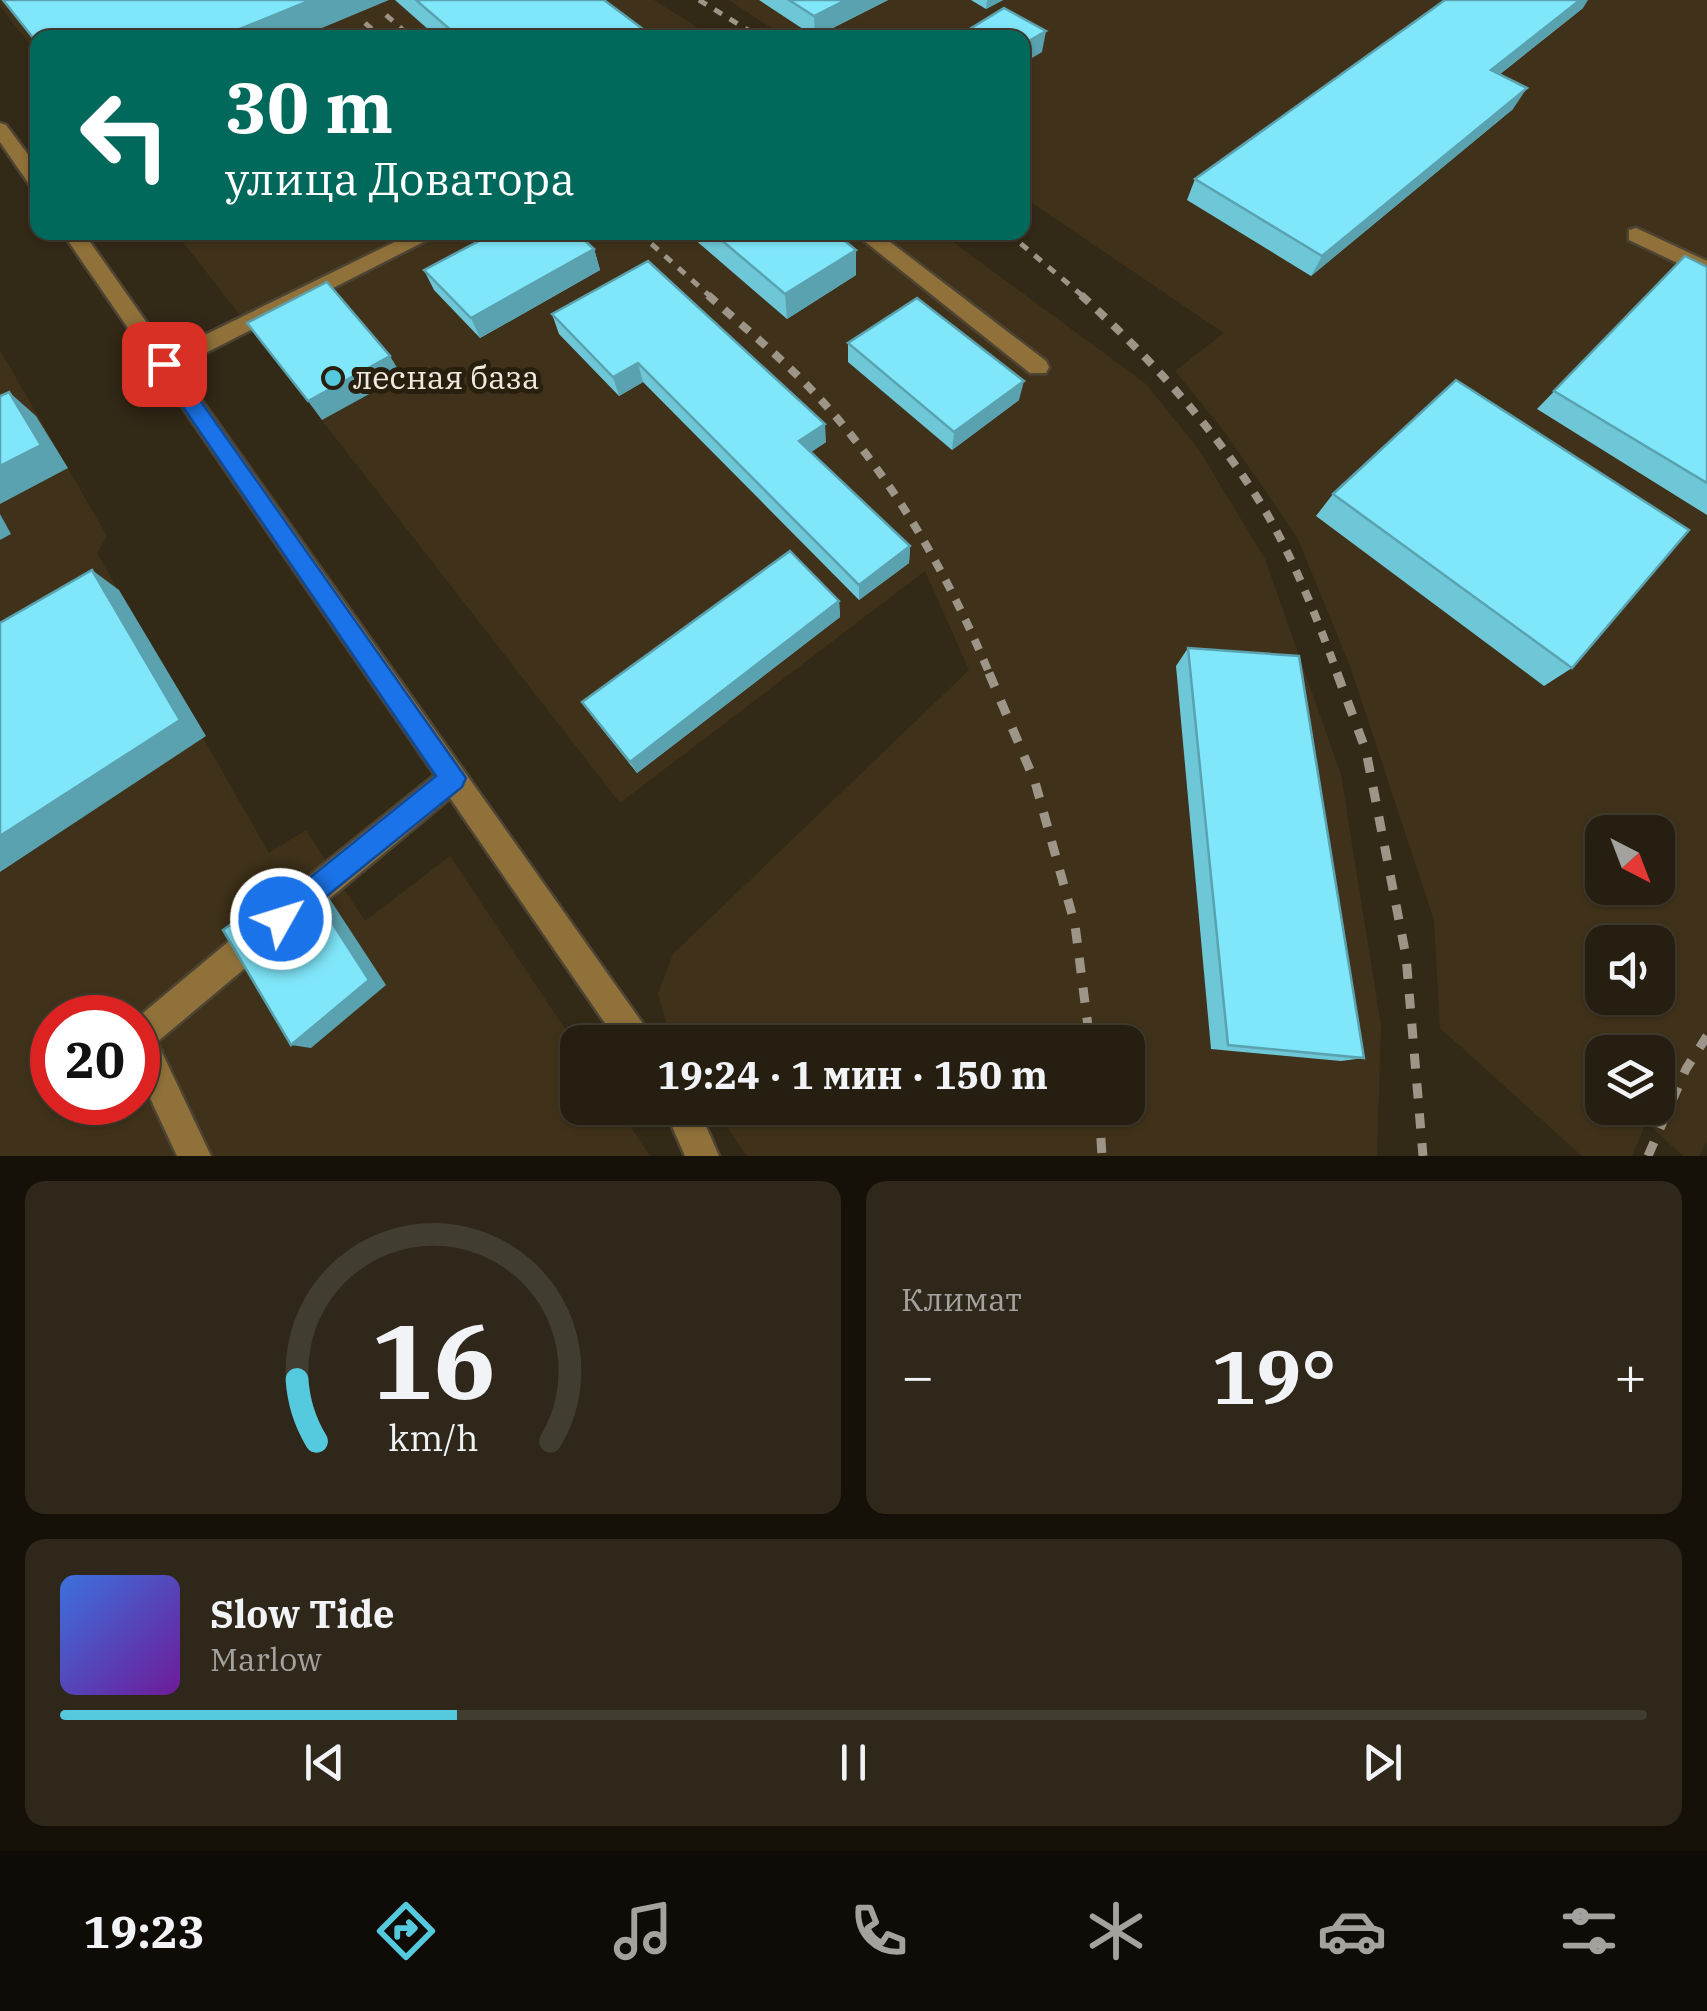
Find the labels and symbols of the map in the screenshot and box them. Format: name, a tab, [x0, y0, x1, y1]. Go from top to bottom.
pin	[122, 322, 207, 407]
place label: лесная база	[353, 356, 539, 398]
marker: лесная база	[322, 367, 344, 389]
north arrow	[1585, 815, 1675, 905]
position arrow	[229, 867, 333, 971]
speed limit sign: 20	[30, 995, 160, 1125]

